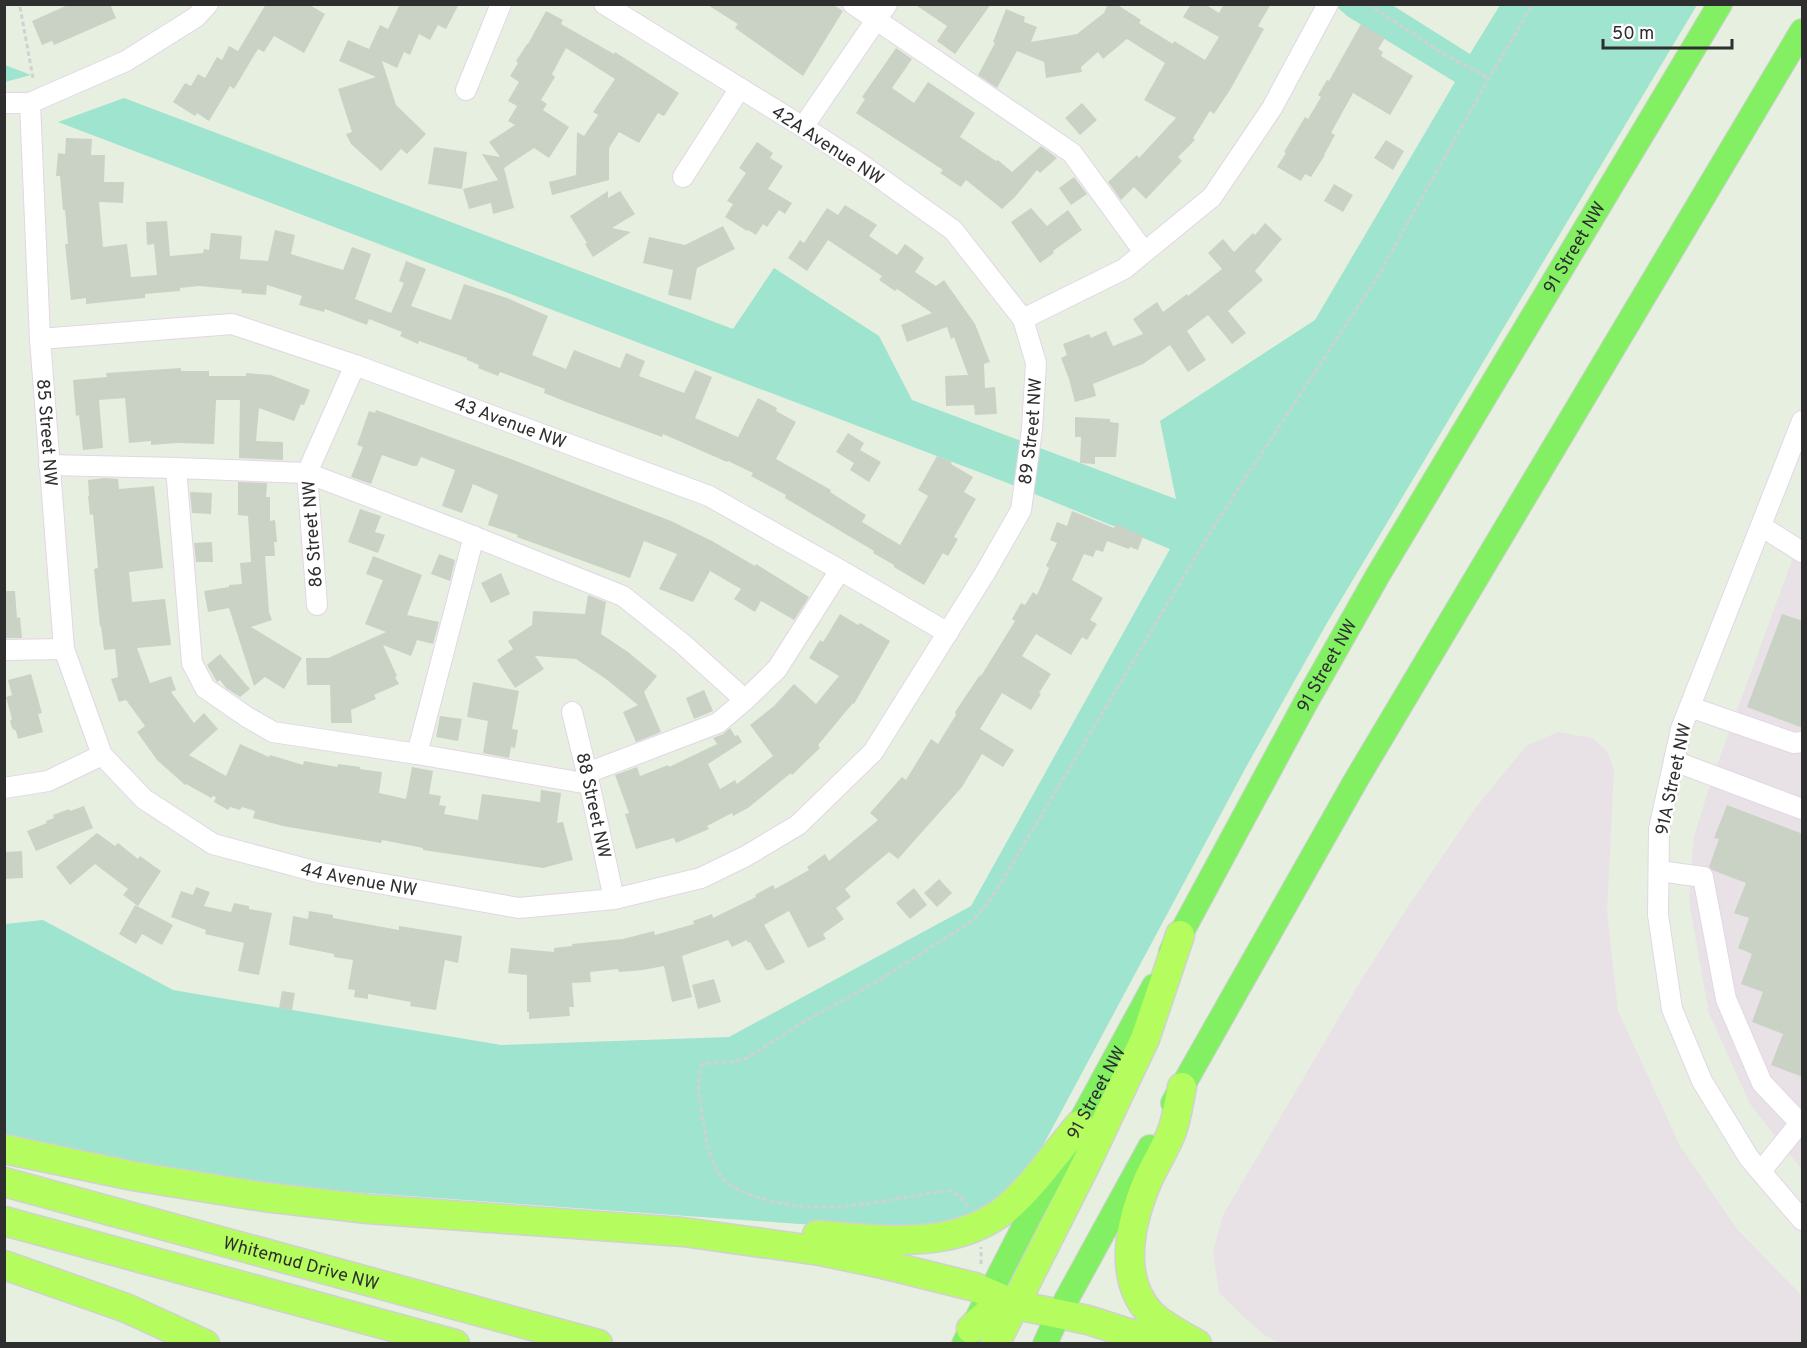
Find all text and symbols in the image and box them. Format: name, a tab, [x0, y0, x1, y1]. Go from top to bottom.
scale bar	[1603, 12, 1732, 50]
text: 50 m	[1612, 23, 1654, 46]
street label: 42A Avenue NW	[767, 101, 888, 191]
street label: 91 Street NW	[1539, 198, 1612, 298]
street label: 89 Street NW	[1015, 377, 1048, 486]
street label: 85 Street NW	[30, 378, 61, 487]
street label: 43 Avenue NW	[451, 393, 569, 455]
street label: 86 Street NW	[298, 479, 329, 588]
street label: 91 Street NW	[1293, 616, 1363, 717]
street label: 91A Street NW	[1651, 721, 1698, 838]
street label: 88 Street NW	[569, 751, 615, 861]
street label: 44 Avenue NW	[298, 858, 419, 903]
street label: 91 Street NW	[1063, 1042, 1132, 1144]
street label: Whitemud Drive NW	[220, 1232, 381, 1297]

